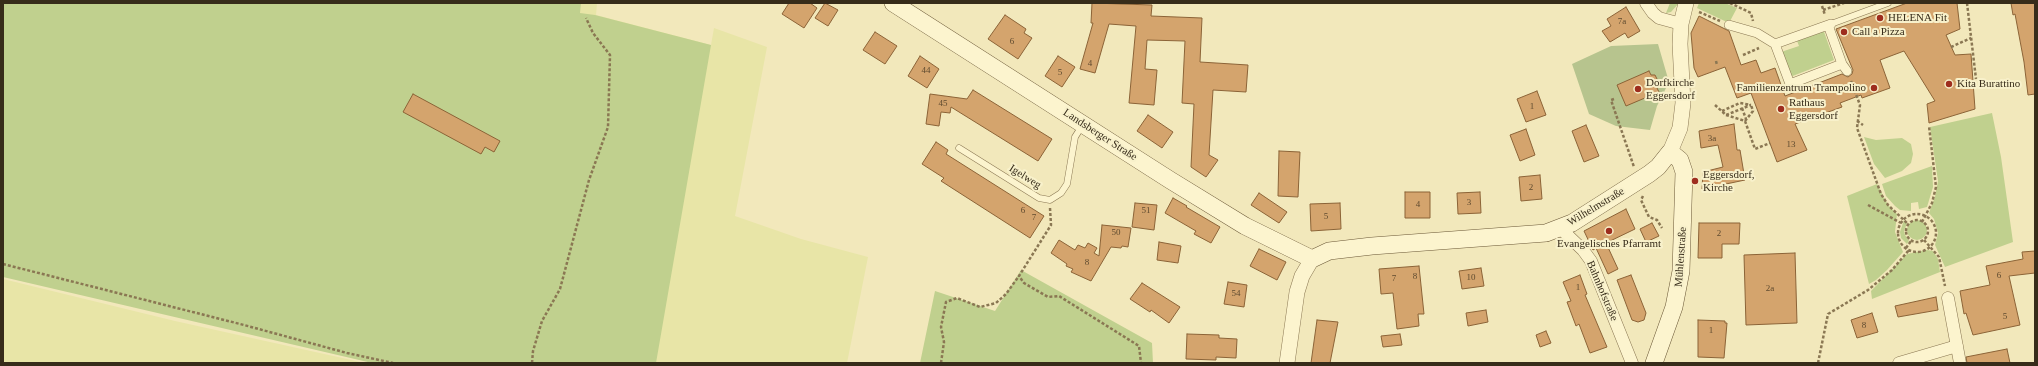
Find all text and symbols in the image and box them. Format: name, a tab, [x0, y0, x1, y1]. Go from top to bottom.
place label: HELENA Fit	[1888, 11, 1947, 25]
marker: HELENA Fit	[1875, 13, 1885, 23]
house number: 7a	[1618, 17, 1626, 27]
place label: Call a Pizza	[1852, 25, 1905, 39]
marker: Call a Pizza	[1839, 27, 1849, 37]
house number: 6	[1010, 37, 1014, 47]
house number: 4	[1088, 59, 1092, 69]
house number: 44	[922, 66, 930, 76]
house number: 5	[1058, 68, 1062, 78]
place label: Dorfkirche Eggersdorf	[1646, 76, 1695, 102]
place label: Kita Burattino	[1957, 77, 2020, 91]
marker: Kita Burattino	[1944, 79, 1954, 89]
place label: Familienzentrum Trampolino	[1737, 81, 1866, 95]
marker: Familienzentrum Trampolino	[1869, 83, 1879, 93]
marker: Dorfkirche Eggersdorf	[1633, 84, 1643, 94]
place label: Rathaus Eggersdorf	[1789, 96, 1838, 122]
house number: 45	[938, 99, 948, 109]
house number: 1	[1530, 102, 1534, 112]
marker: Rathaus Eggersdorf	[1776, 104, 1786, 114]
street label: Landsberger Straße	[1060, 106, 1140, 164]
house number: 3a	[1708, 134, 1716, 144]
house number: 13	[1786, 140, 1796, 150]
street label: Igelweg	[1006, 162, 1044, 192]
place label: Eggersdorf, Kirche	[1703, 168, 1755, 194]
marker: Eggersdorf, Kirche	[1690, 176, 1700, 186]
house number: 2	[1529, 183, 1533, 193]
street label: Wilhelmstraße	[1565, 185, 1627, 229]
house number: 3	[1467, 198, 1471, 208]
house number: 4	[1416, 200, 1420, 210]
house number: 6	[1021, 206, 1025, 216]
house number: 51	[1142, 206, 1150, 216]
house number: 5	[1324, 212, 1328, 222]
house number: 7	[1032, 213, 1036, 223]
marker: Evangelisches Pfarramt	[1604, 226, 1614, 236]
street label: Mühlenstraße	[1672, 226, 1690, 288]
house number: 50	[1112, 228, 1120, 238]
house number: 2	[1717, 229, 1721, 239]
place label: Evangelisches Pfarramt	[1557, 237, 1661, 251]
house number: 8	[1085, 258, 1089, 268]
street label: Bahnhofstraße	[1583, 259, 1621, 323]
house number: 6	[1997, 271, 2001, 281]
house number: 8	[1413, 272, 1417, 282]
house number: 10	[1466, 273, 1476, 283]
house number: 7	[1392, 274, 1396, 284]
house number: 1	[1576, 283, 1580, 293]
house number: 2a	[1766, 284, 1774, 294]
house number: 54	[1232, 289, 1240, 299]
house number: 5	[2003, 312, 2007, 322]
house number: 8	[1862, 321, 1866, 331]
house number: 1	[1709, 326, 1713, 336]

